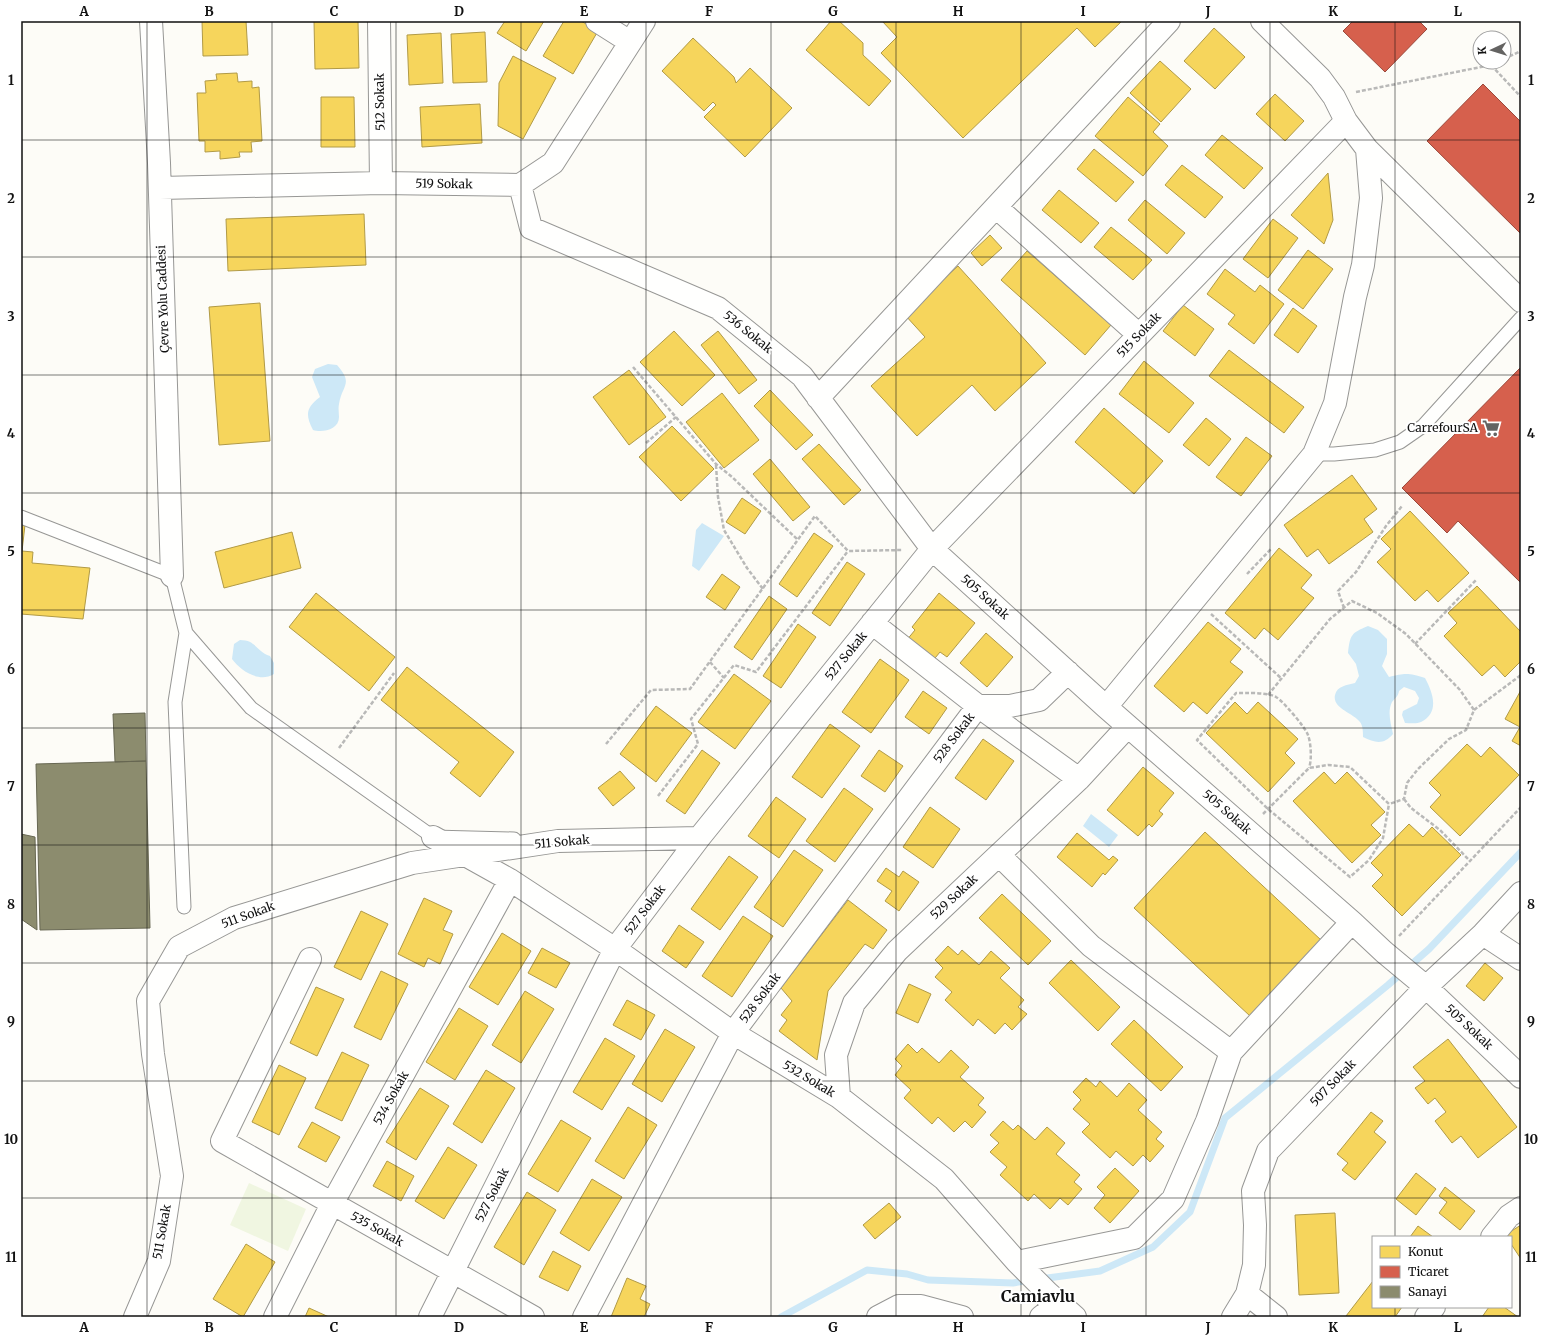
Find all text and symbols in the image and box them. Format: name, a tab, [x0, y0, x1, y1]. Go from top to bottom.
text: A	[78, 3, 89, 20]
text: B	[204, 3, 214, 20]
text: C	[330, 3, 339, 20]
text: D	[454, 3, 464, 20]
text: E	[580, 3, 589, 20]
text: F	[705, 3, 713, 20]
text: G	[828, 3, 838, 20]
text: H	[953, 3, 964, 20]
text: I	[1080, 3, 1086, 20]
text: J	[1204, 3, 1211, 20]
text: K	[1328, 3, 1338, 20]
text: L	[1454, 3, 1463, 20]
north arrow	[1472, 30, 1512, 70]
text: K	[1475, 45, 1489, 55]
text: 1	[8, 72, 14, 89]
text: 1	[1528, 72, 1534, 89]
street label: 512 Sokak	[371, 73, 388, 131]
street label: 519 Sokak	[415, 176, 473, 192]
text: 2	[7, 190, 15, 207]
text: 2	[1527, 190, 1535, 207]
street label: Çevre Yolu Caddesi	[153, 245, 172, 353]
street label: 536 Sokak	[721, 307, 776, 356]
text: 3	[7, 308, 15, 325]
text: 3	[1527, 308, 1535, 325]
street label: 515 Sokak	[1113, 309, 1164, 360]
supermarket icon: CarrefourSA	[1481, 418, 1501, 438]
place label: CarrefourSA	[1407, 420, 1479, 435]
text: 4	[7, 425, 16, 442]
text: 4	[1527, 425, 1536, 442]
text: 5	[7, 543, 15, 560]
text: 5	[1527, 543, 1535, 560]
street label: 505 Sokak	[958, 571, 1013, 623]
street label: 527 Sokak	[821, 628, 870, 683]
text: 6	[7, 661, 15, 678]
text: 6	[1527, 661, 1535, 678]
street label: 528 Sokak	[930, 709, 978, 766]
text: 7	[7, 778, 15, 795]
text: 7	[1527, 778, 1535, 795]
street label: 505 Sokak	[1200, 786, 1255, 837]
street label: 511 Sokak	[534, 832, 591, 851]
street label: 529 Sokak	[927, 871, 981, 922]
street label: 527 Sokak	[621, 881, 668, 938]
text: 8	[7, 896, 15, 913]
text: 8	[1527, 896, 1535, 913]
street label: 511 Sokak	[219, 898, 277, 931]
street label: 528 Sokak	[736, 969, 784, 1026]
street label: 505 Sokak	[1442, 1001, 1497, 1053]
text: 9	[7, 1013, 15, 1030]
text: 9	[1527, 1013, 1535, 1030]
street label: 507 Sokak	[1307, 1056, 1359, 1109]
street label: 532 Sokak	[780, 1057, 839, 1100]
street label: 534 Sokak	[370, 1068, 412, 1127]
text: 10	[4, 1131, 18, 1148]
text: 10	[1524, 1131, 1538, 1148]
street label: 527 Sokak	[472, 1165, 512, 1224]
street label: 511 Sokak	[149, 1203, 174, 1261]
street label: 535 Sokak	[348, 1208, 407, 1249]
legend	[1372, 1236, 1512, 1308]
text: Konut	[1408, 1244, 1443, 1259]
text: 11	[5, 1249, 17, 1266]
text: 11	[1525, 1249, 1537, 1266]
text: Ticaret	[1408, 1264, 1449, 1279]
text: Sanayi	[1408, 1284, 1447, 1299]
district label: Camiavlu	[1001, 1286, 1075, 1306]
text: A	[78, 1319, 89, 1336]
text: B	[204, 1319, 214, 1336]
text: C	[330, 1319, 339, 1336]
text: D	[454, 1319, 464, 1336]
text: E	[580, 1319, 589, 1336]
text: F	[705, 1319, 713, 1336]
text: G	[828, 1319, 838, 1336]
text: H	[953, 1319, 964, 1336]
text: I	[1080, 1319, 1086, 1336]
text: J	[1204, 1319, 1211, 1336]
text: K	[1328, 1319, 1338, 1336]
text: L	[1454, 1319, 1463, 1336]

